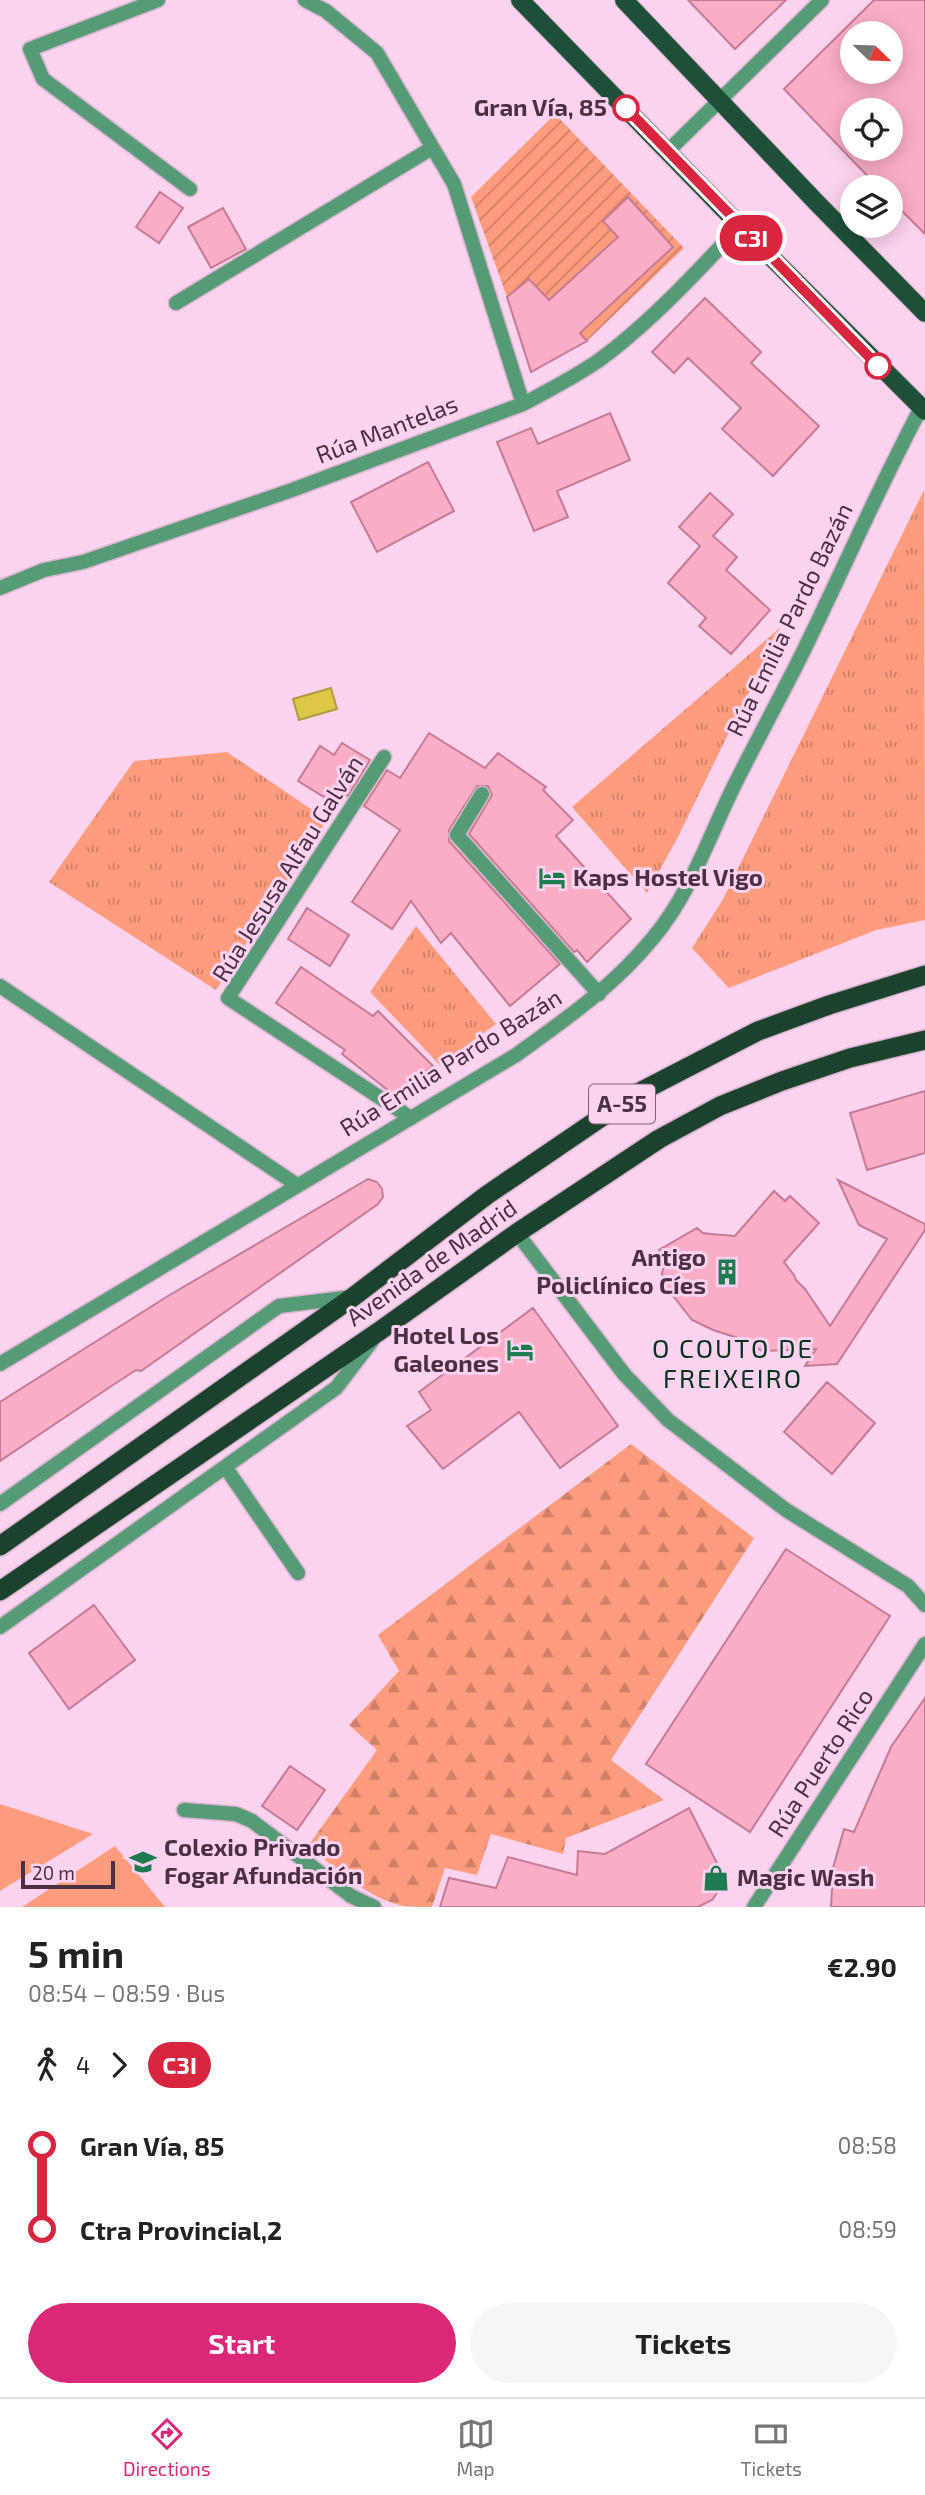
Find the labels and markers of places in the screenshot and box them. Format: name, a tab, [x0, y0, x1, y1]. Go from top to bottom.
place label: Gran Vía, 85	[474, 92, 607, 121]
marker: Gran Vía, 85	[613, 95, 639, 121]
unlabelled marker	[865, 353, 891, 379]
place label: Kaps Hostel Vigo	[573, 862, 763, 891]
hotel icon: Kaps Hostel Vigo	[537, 863, 567, 893]
place label: Antigo Policlínico Cíes	[536, 1242, 706, 1299]
building icon: Antigo Policlínico Cíes	[712, 1257, 742, 1287]
place label: Hotel Los Galeones	[393, 1320, 499, 1377]
hotel icon: Hotel Los Galeones	[505, 1335, 535, 1365]
place label: Colexio Privado Fogar Afundación	[164, 1832, 362, 1889]
school or university icon: Colexio Privado Fogar Afundación	[128, 1847, 158, 1877]
place label: Magic Wash	[737, 1862, 874, 1891]
shop icon: Magic Wash	[701, 1863, 731, 1893]

